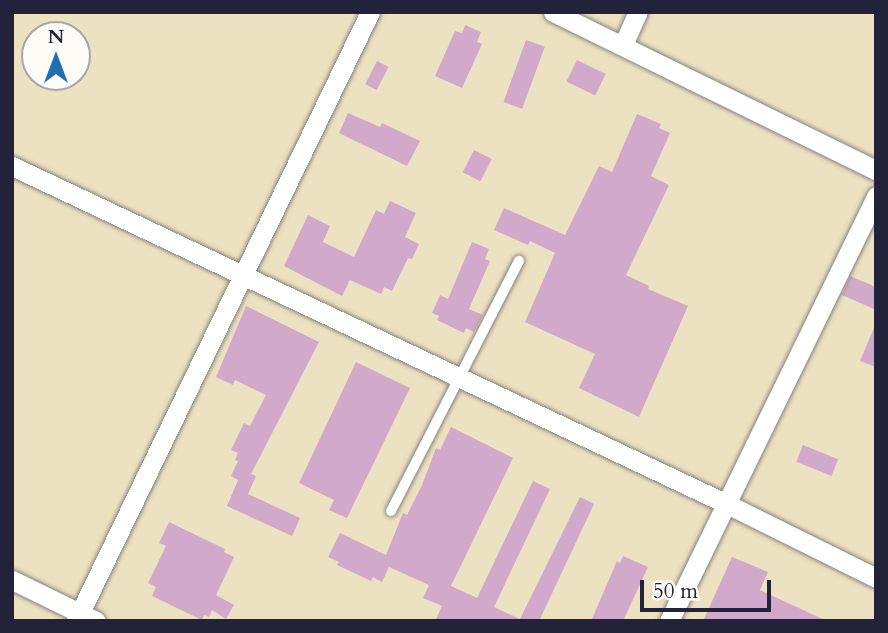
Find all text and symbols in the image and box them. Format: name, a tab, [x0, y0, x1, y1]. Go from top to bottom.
north arrow	[21, 21, 91, 91]
text: N	[48, 24, 64, 50]
scale bar	[643, 566, 774, 610]
text: 50 m	[653, 577, 698, 606]

